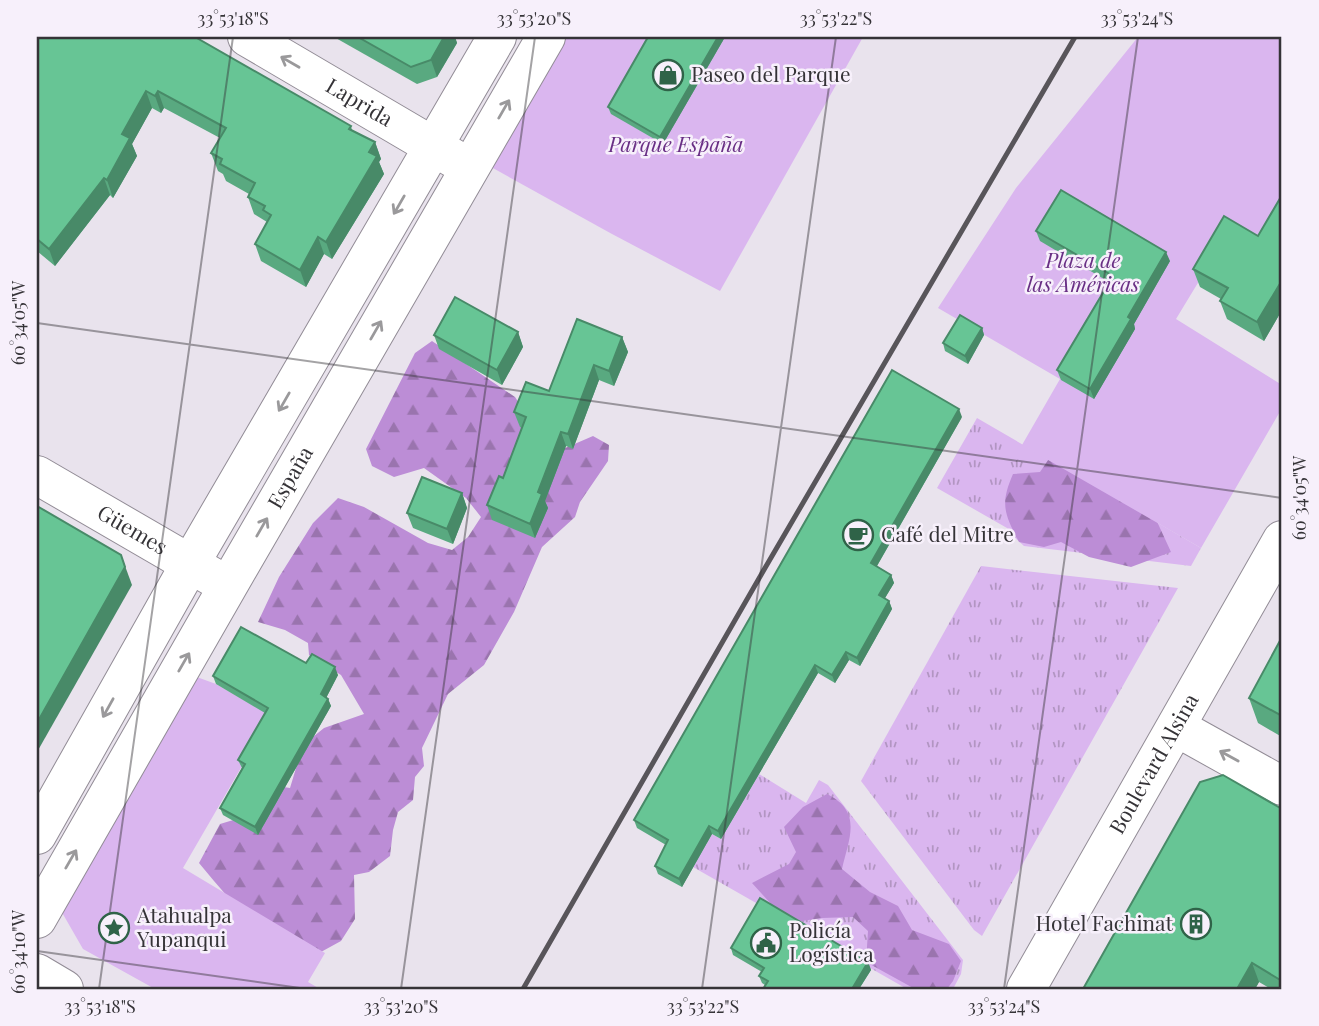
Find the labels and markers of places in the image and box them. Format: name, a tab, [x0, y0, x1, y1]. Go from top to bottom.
shop icon: Paseo del Parque	[651, 58, 685, 92]
place label: Paseo del Parque	[691, 59, 851, 87]
cafe icon: Café del Mitre	[841, 518, 875, 552]
place label: Café del Mitre	[881, 519, 1014, 547]
place label: Atahualpa Yupanqui	[136, 900, 232, 952]
building icon: Hotel Fachinat	[1179, 907, 1213, 941]
place label: Hotel Fachinat	[1035, 908, 1174, 936]
place icon: Atahualpa Yupanqui	[97, 911, 131, 945]
place label: Policía Logística	[789, 915, 874, 967]
public building icon: Policía Logística	[749, 926, 783, 960]

